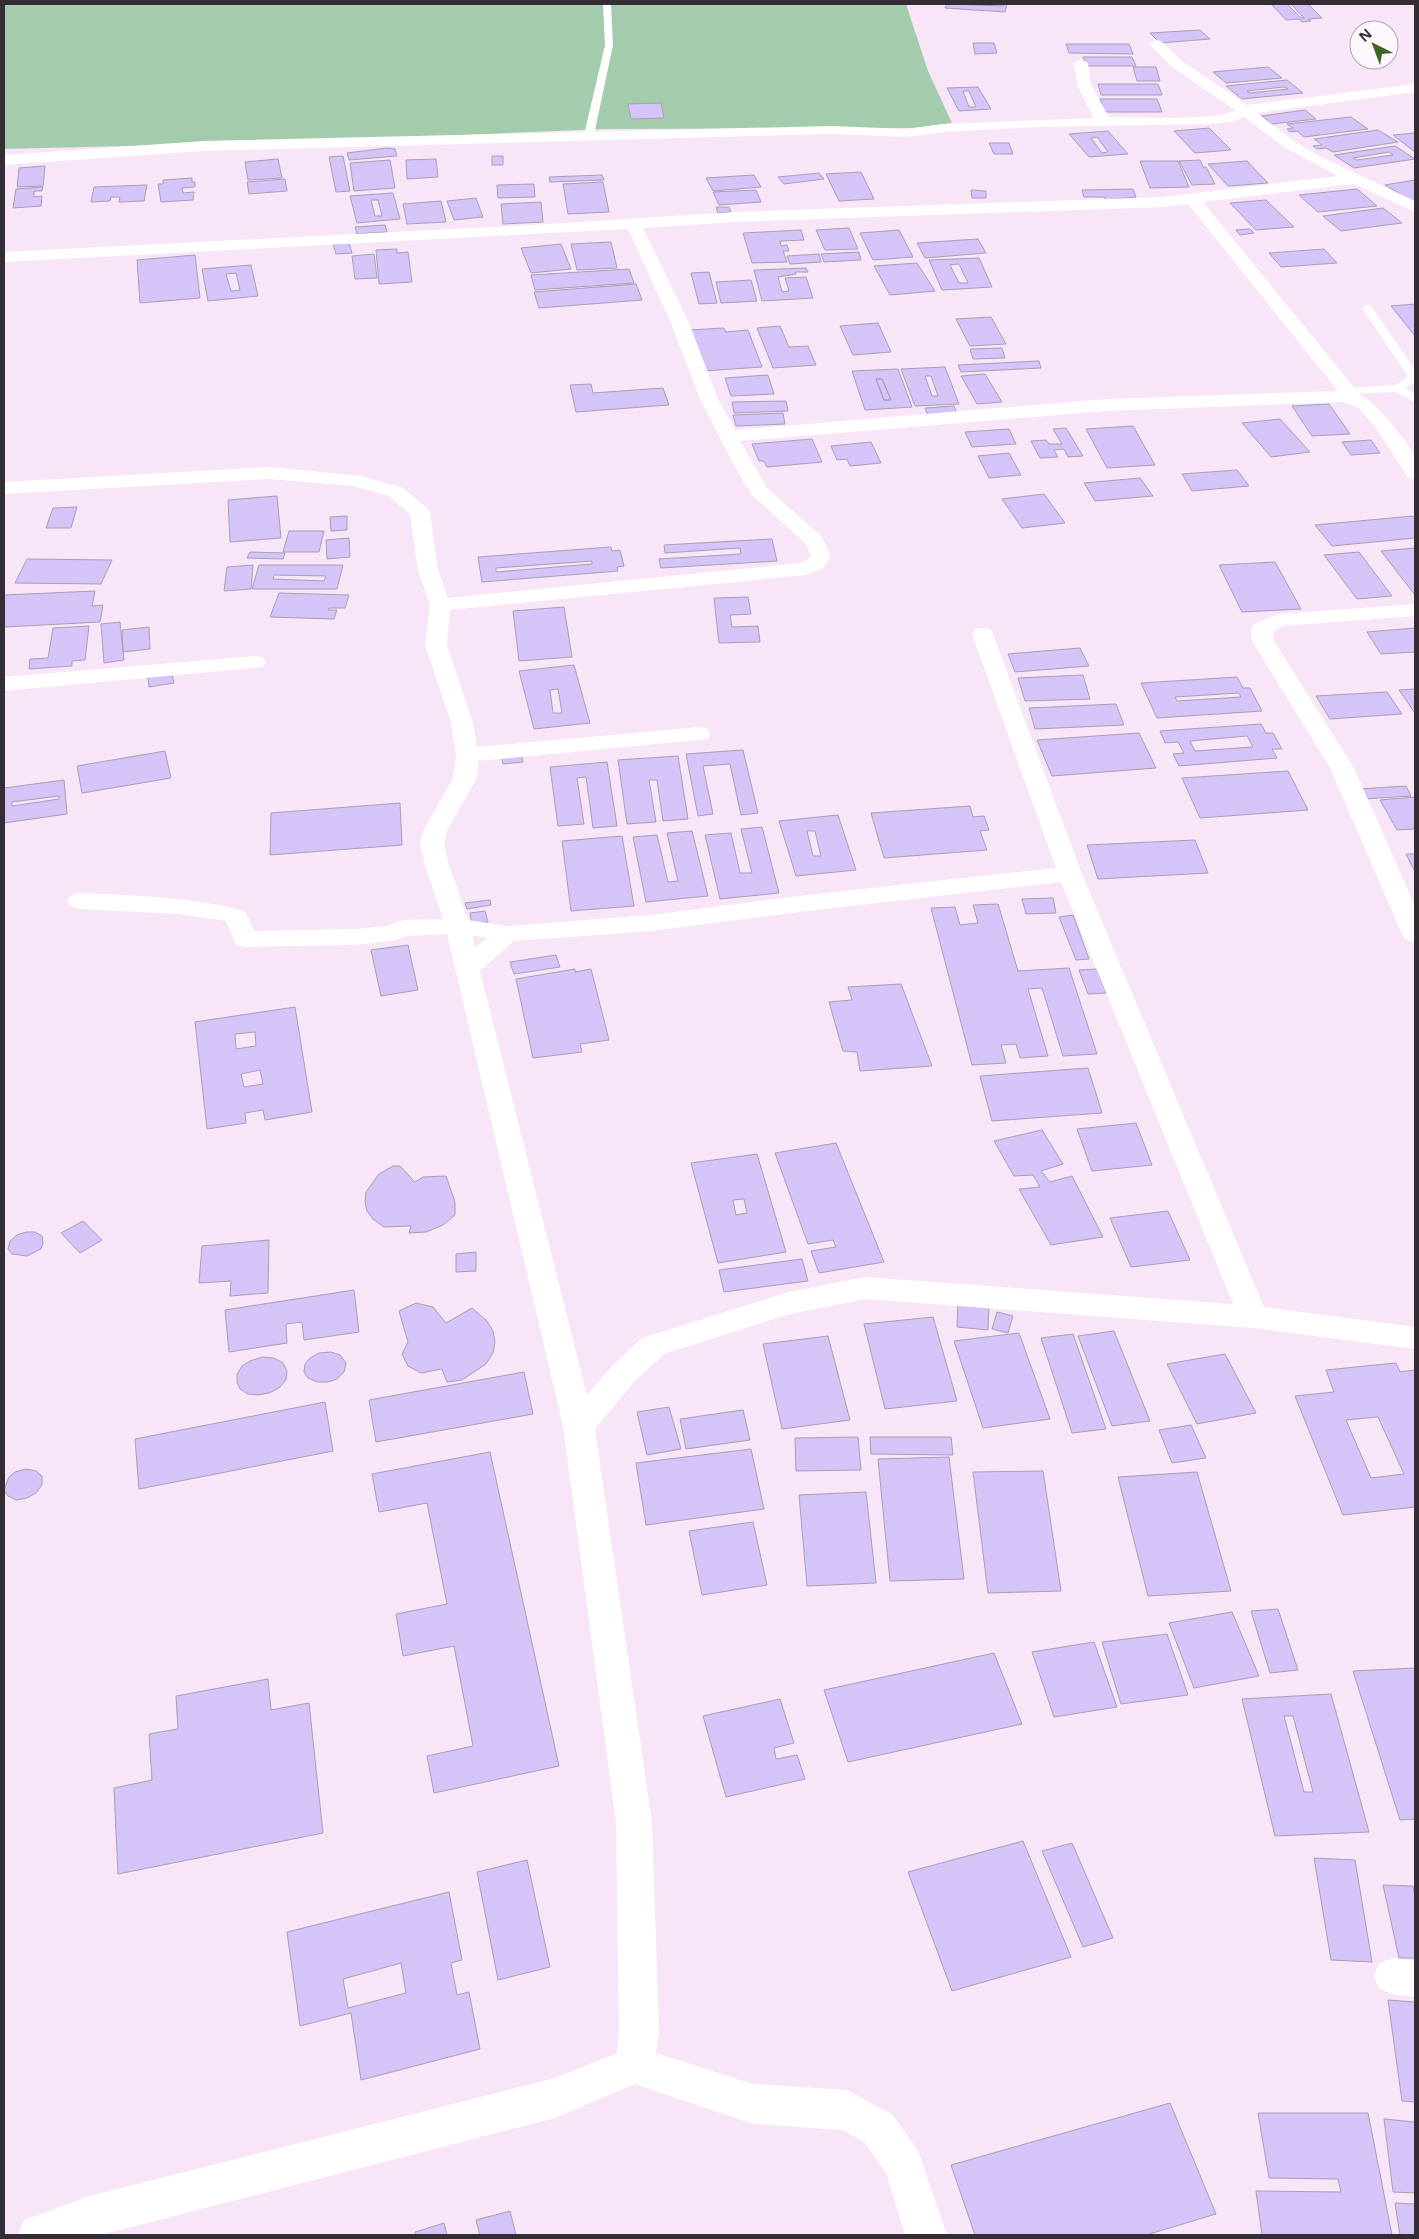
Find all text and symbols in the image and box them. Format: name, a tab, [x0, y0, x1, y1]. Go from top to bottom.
north arrow	[1349, 20, 1399, 70]
text: N	[1354, 24, 1376, 46]

